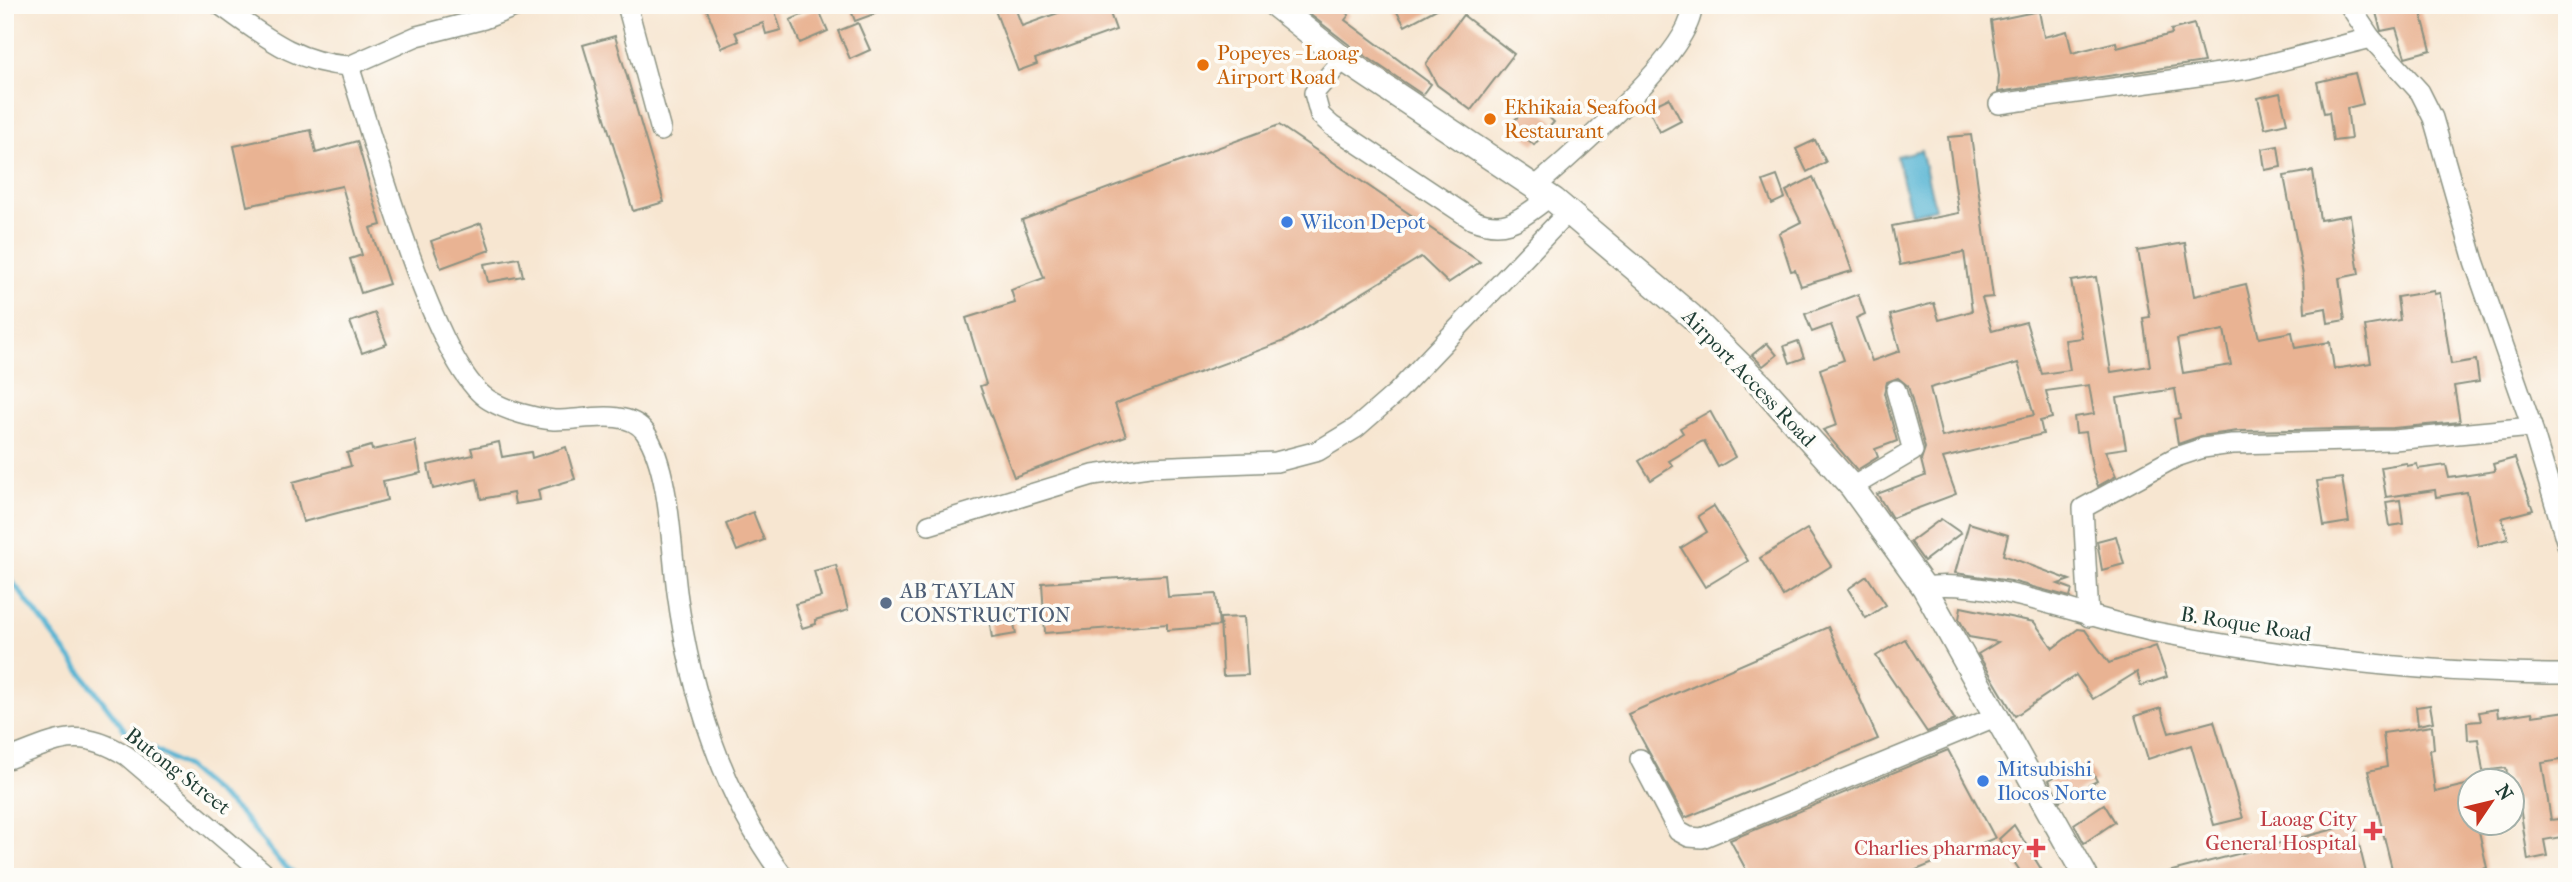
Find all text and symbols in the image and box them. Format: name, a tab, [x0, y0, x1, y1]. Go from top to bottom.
place label: Popeyes - Laoag Airport Road	[1216, 41, 1359, 89]
marker: Popeyes - Laoag Airport Road	[1195, 57, 1211, 73]
place label: Ekhikaia Seafood Restaurant	[1504, 95, 1657, 143]
marker: Ekhikaia Seafood Restaurant	[1482, 111, 1498, 127]
place label: Wilcon Depot	[1300, 210, 1426, 234]
marker: Wilcon Depot	[1279, 214, 1295, 230]
street label: Airport Access Road	[1677, 304, 1821, 452]
place label: AB TAYLAN CONSTRUCTION	[899, 579, 1071, 627]
marker: AB TAYLAN CONSTRUCTION	[878, 595, 894, 611]
street label: B. Roque Road	[2179, 602, 2314, 646]
street label: Butong Street	[121, 723, 236, 820]
place label: Mitsubishi Ilocos Norte	[1997, 757, 2107, 805]
north arrow	[2456, 766, 2526, 836]
marker: Mitsubishi Ilocos Norte	[1975, 773, 1991, 789]
text: N	[2491, 781, 2518, 806]
place label: Laoag City General Hospital	[2205, 807, 2358, 855]
marker: Laoag City General Hospital	[2363, 821, 2383, 841]
place label: Charlies pharmacy	[1854, 836, 2023, 860]
marker: Charlies pharmacy	[2028, 840, 2044, 856]

